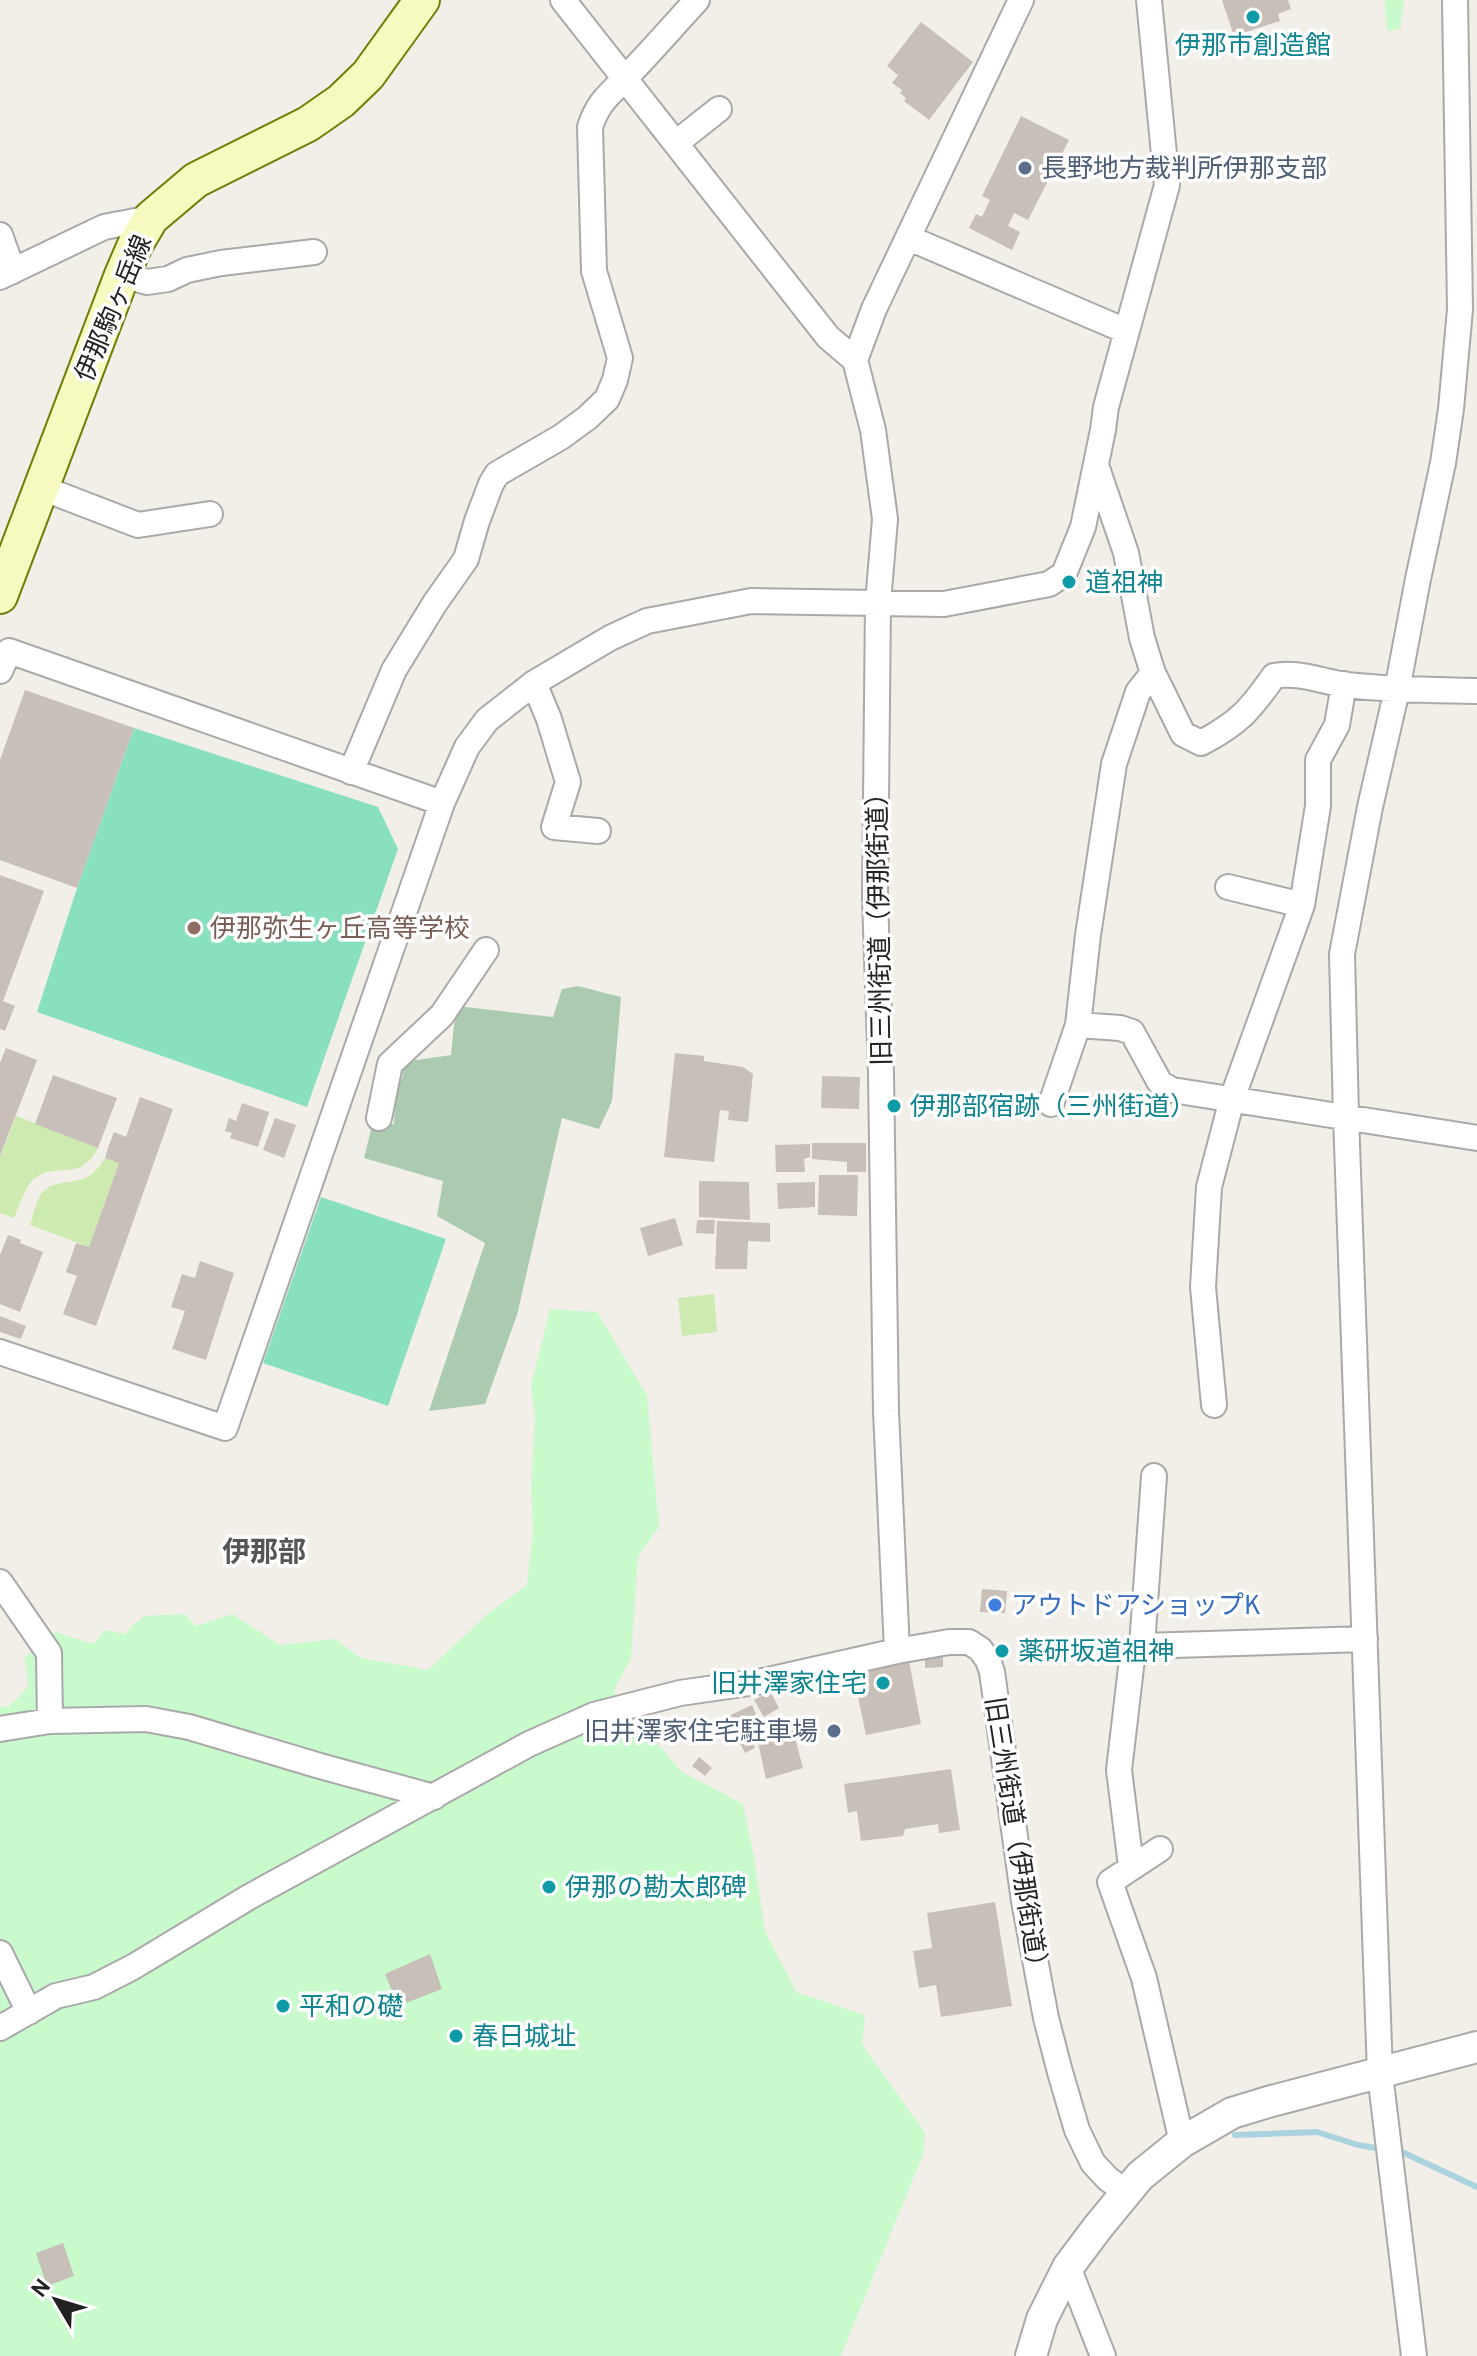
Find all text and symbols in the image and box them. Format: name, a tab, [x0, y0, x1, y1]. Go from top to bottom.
marker: 伊那市創造館	[1244, 8, 1262, 26]
place label: 伊那市創造館	[1175, 31, 1331, 64]
place label: 長野地方裁判所伊那支部	[1041, 154, 1327, 187]
marker: 長野地方裁判所伊那支部	[1016, 159, 1034, 177]
street label: 伊那駒ヶ岳線	[70, 231, 161, 387]
place label: 道祖神	[1085, 568, 1163, 601]
marker: 道祖神	[1060, 573, 1078, 591]
street label: 旧三州街道（伊那街道）	[863, 780, 900, 1066]
place label: 伊那弥生ヶ丘高等学校	[210, 914, 470, 947]
marker: 伊那弥生ヶ丘高等学校	[185, 919, 203, 937]
place label: 伊那部宿跡（三州街道）	[910, 1092, 1196, 1125]
marker: 伊那部宿跡（三州街道）	[885, 1097, 903, 1115]
district label: 伊那部	[222, 1536, 306, 1572]
place label: アウトドアショップK	[1011, 1591, 1261, 1624]
marker: アウトドアショップK	[986, 1596, 1004, 1614]
place label: 薬研坂道祖神	[1018, 1637, 1174, 1670]
marker: 薬研坂道祖神	[993, 1642, 1011, 1660]
place label: 旧井澤家住宅	[711, 1669, 867, 1702]
marker: 旧井澤家住宅	[874, 1674, 892, 1692]
street label: 旧三州街道（伊那街道）	[976, 1695, 1053, 1982]
place label: 旧井澤家住宅駐車場	[584, 1717, 818, 1750]
marker: 旧井澤家住宅駐車場	[825, 1722, 843, 1740]
place label: 伊那の勘太郎碑	[565, 1873, 747, 1906]
marker: 伊那の勘太郎碑	[540, 1878, 558, 1896]
place label: 平和の礎	[299, 1992, 403, 2025]
marker: 平和の礎	[274, 1997, 292, 2015]
place label: 春日城址	[472, 2022, 576, 2055]
marker: 春日城址	[447, 2027, 465, 2045]
north arrow	[16, 2260, 96, 2340]
text: N	[27, 2275, 58, 2304]

